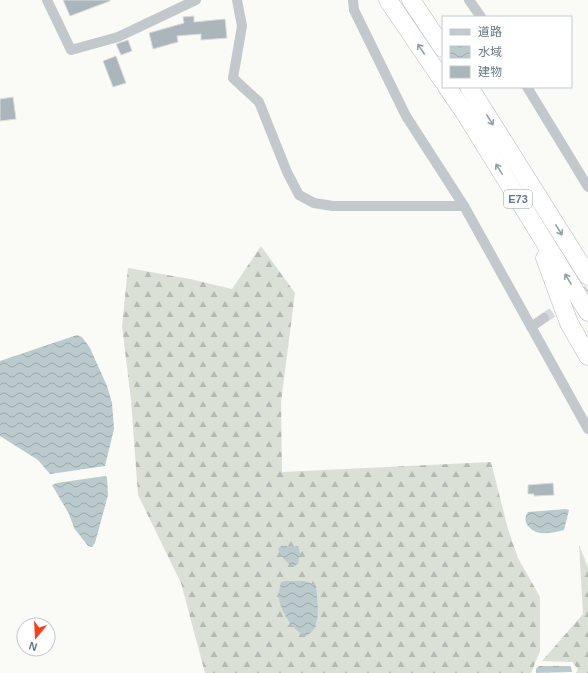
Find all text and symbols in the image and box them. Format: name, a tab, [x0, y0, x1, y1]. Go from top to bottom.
legend	[442, 16, 572, 88]
text: 道路	[478, 25, 502, 39]
one-way arrow	[417, 43, 425, 54]
text: 水域	[478, 45, 502, 59]
text: 建物	[478, 65, 502, 79]
one-way arrow	[486, 114, 494, 126]
one-way arrow	[495, 163, 503, 175]
road number: E73	[504, 190, 532, 208]
one-way arrow	[555, 224, 563, 235]
one-way arrow	[563, 273, 571, 285]
north arrow	[16, 617, 56, 657]
text: N	[27, 640, 39, 653]

